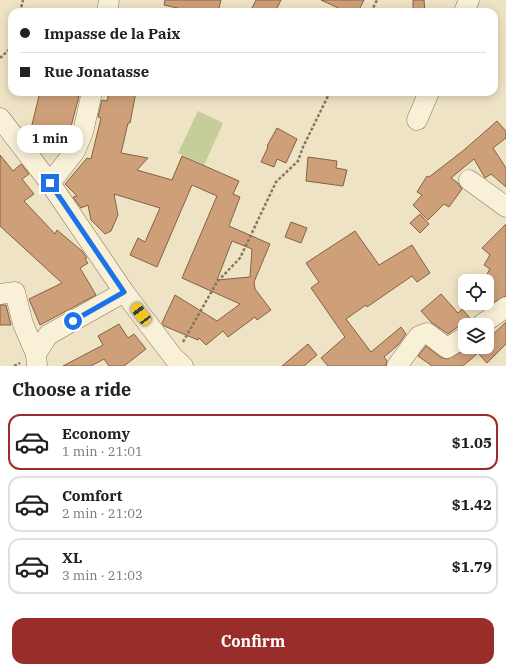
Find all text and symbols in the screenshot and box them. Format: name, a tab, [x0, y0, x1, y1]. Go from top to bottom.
text: Impasse de la Paix	[44, 24, 180, 43]
text: Rue Jonatasse	[44, 62, 149, 81]
callout: 1 min	[17, 125, 83, 153]
text: 1 min	[32, 130, 68, 147]
route end	[41, 174, 59, 192]
map controls	[458, 274, 494, 354]
button: locate	[458, 274, 494, 310]
car	[129, 301, 153, 327]
route start	[64, 312, 82, 330]
button: layers	[458, 318, 494, 354]
text: Choose a ride	[12, 378, 131, 401]
icon: car	[14, 424, 50, 460]
text: Economy	[62, 424, 130, 443]
text: $1.05	[452, 433, 492, 452]
text: 1 min · 21:01	[62, 443, 143, 460]
icon: car	[14, 486, 50, 522]
text: Comfort	[62, 486, 122, 505]
text: $1.42	[452, 495, 492, 514]
text: 2 min · 21:02	[62, 505, 143, 522]
icon: car	[14, 548, 50, 584]
text: XL	[62, 548, 82, 567]
text: $1.79	[452, 557, 492, 576]
text: 3 min · 21:03	[62, 567, 143, 584]
button: Confirm	[12, 618, 494, 664]

